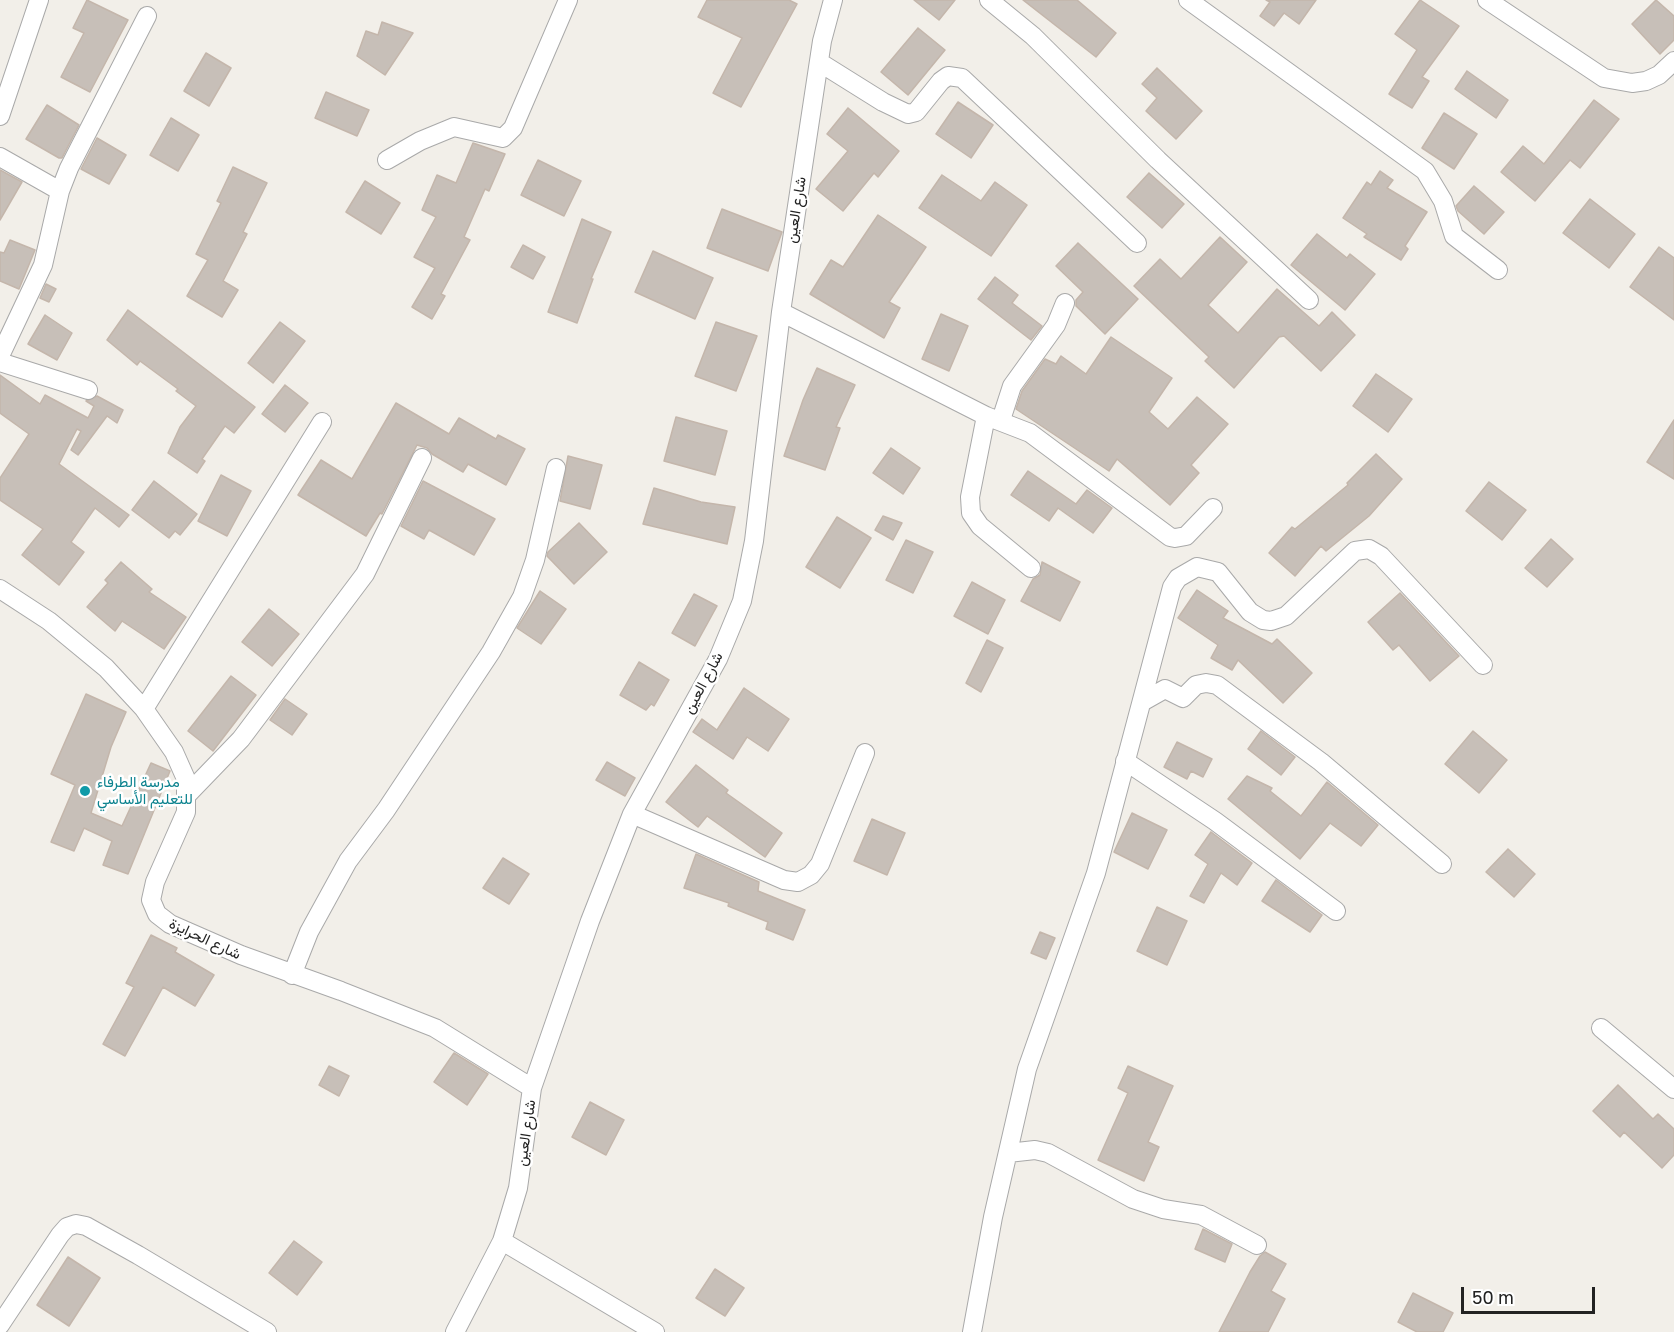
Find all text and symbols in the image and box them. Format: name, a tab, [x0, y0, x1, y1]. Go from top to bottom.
street label: شارع العين	[782, 175, 810, 245]
street label: شارع العين	[679, 649, 727, 717]
place label: مدرسة الطرفاء للتعليم الأساسي	[97, 773, 193, 808]
marker: مدرسة الطرفاء للتعليم الأساسي	[78, 784, 92, 798]
street label: شارع الحرايزة	[166, 915, 244, 963]
street label: شارع العين	[512, 1099, 540, 1167]
scale bar	[1464, 1275, 1598, 1313]
text: 50 m	[1472, 1286, 1514, 1308]

